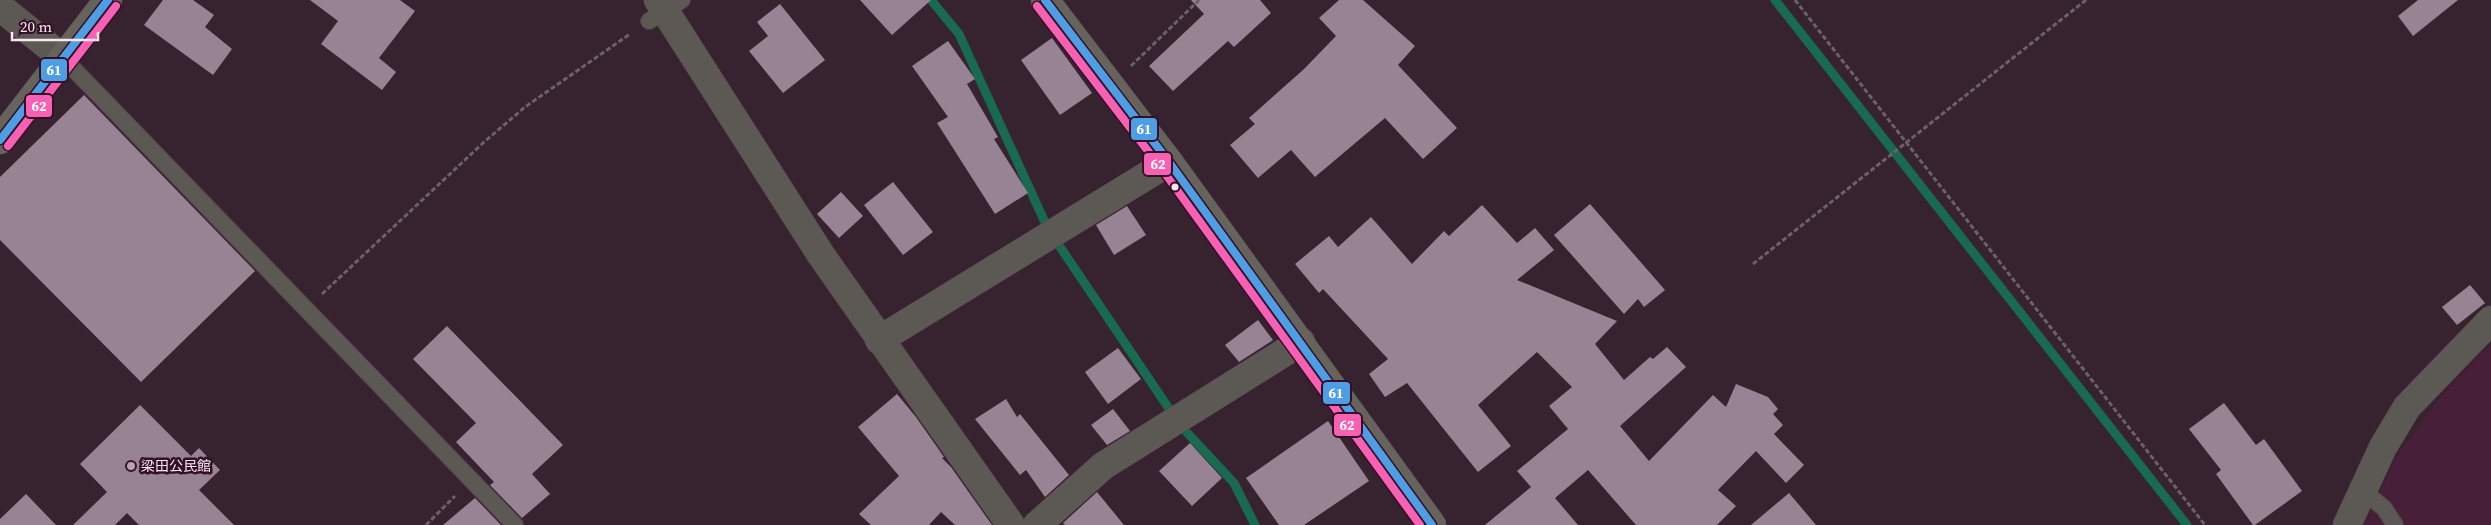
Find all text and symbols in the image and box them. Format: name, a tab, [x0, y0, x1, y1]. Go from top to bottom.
scale bar	[12, 10, 99, 42]
text: 20 m	[20, 16, 52, 37]
line badge: 61	[40, 58, 68, 82]
text: 61	[46, 60, 62, 80]
line badge: 62	[25, 94, 53, 118]
text: 62	[31, 96, 47, 116]
line badge: 61	[1130, 117, 1158, 141]
text: 61	[1136, 119, 1152, 139]
line badge: 62	[1143, 152, 1172, 176]
text: 62	[1150, 154, 1166, 174]
unlabelled marker	[1170, 182, 1180, 192]
line badge: 61	[1322, 381, 1351, 405]
text: 61	[1328, 383, 1344, 403]
line badge: 62	[1333, 413, 1362, 437]
text: 62	[1339, 415, 1355, 435]
place label: 梁田公民館	[141, 456, 211, 476]
marker: 梁田公民館	[125, 460, 137, 472]

